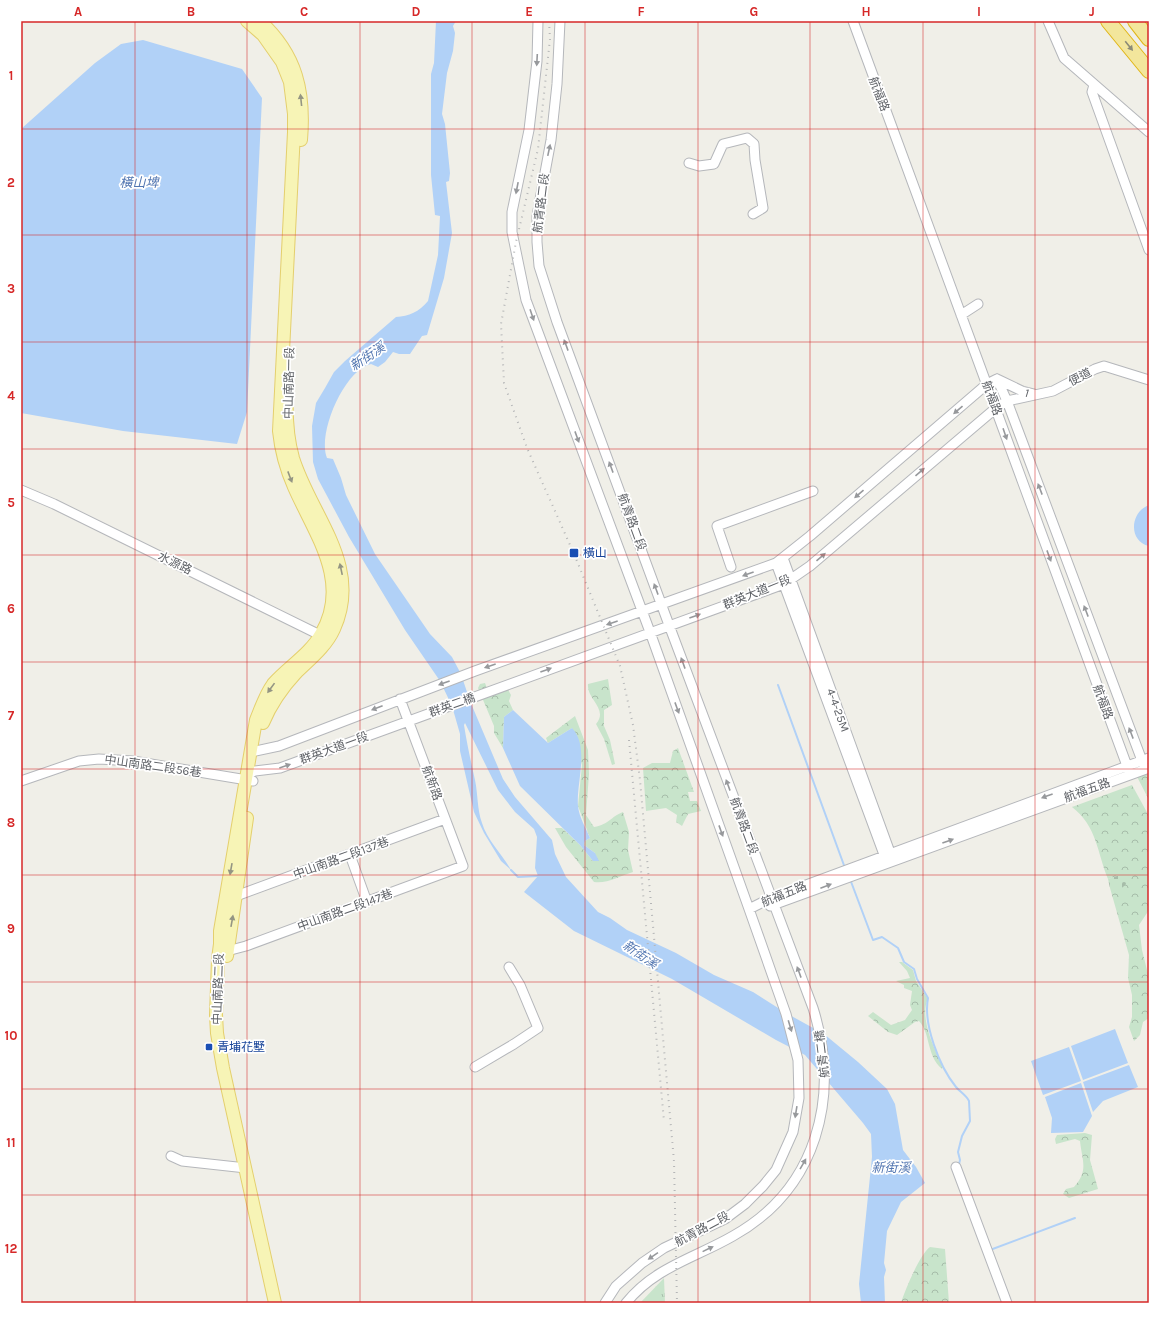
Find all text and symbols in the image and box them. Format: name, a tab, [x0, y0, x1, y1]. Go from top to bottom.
text: A	[74, 4, 82, 19]
text: B	[187, 4, 195, 19]
text: C	[300, 4, 308, 19]
text: D	[412, 4, 421, 19]
text: E	[525, 4, 533, 19]
text: F	[637, 4, 645, 19]
text: G	[750, 4, 758, 19]
text: H	[861, 4, 871, 19]
text: I	[977, 4, 981, 19]
text: J	[1089, 4, 1095, 19]
one-way arrow	[1124, 41, 1133, 52]
one-way arrow	[533, 54, 540, 66]
text: 1	[9, 68, 13, 83]
street label: 航福路	[866, 75, 892, 113]
one-way arrow	[298, 94, 305, 106]
one-way arrow	[546, 144, 552, 157]
street label: 航青路二段	[530, 172, 552, 234]
text: 2	[7, 175, 15, 190]
water label: 橫山埤	[119, 175, 160, 190]
one-way arrow	[514, 182, 520, 194]
text: 3	[7, 281, 15, 296]
one-way arrow	[529, 310, 535, 322]
water label: 新街溪	[347, 338, 389, 374]
one-way arrow	[563, 338, 569, 350]
street label: 中山南路一段	[281, 347, 297, 419]
street label: 便道	[1066, 365, 1094, 389]
street label: 航福路	[979, 379, 1005, 417]
street label: 1	[1023, 386, 1031, 400]
text: 4	[7, 388, 15, 403]
one-way arrow	[952, 405, 963, 414]
one-way arrow	[1002, 429, 1008, 441]
one-way arrow	[574, 432, 580, 444]
one-way arrow	[608, 460, 614, 472]
one-way arrow	[915, 467, 925, 477]
one-way arrow	[288, 471, 294, 483]
one-way arrow	[1037, 483, 1043, 495]
one-way arrow	[854, 490, 864, 499]
street label: 航青路二段	[615, 491, 649, 553]
text: 5	[7, 495, 15, 510]
place label: 橫山	[583, 546, 607, 560]
marker: 橫山	[568, 547, 580, 559]
street label: 水源路	[156, 549, 194, 577]
one-way arrow	[1047, 551, 1053, 563]
one-way arrow	[816, 552, 827, 561]
one-way arrow	[338, 563, 344, 575]
one-way arrow	[741, 571, 753, 577]
street label: 群英大道一段	[721, 572, 793, 612]
one-way arrow	[653, 582, 659, 594]
text: 6	[7, 601, 15, 616]
one-way arrow	[1082, 605, 1088, 617]
one-way arrow	[689, 613, 701, 619]
one-way arrow	[606, 620, 618, 626]
one-way arrow	[680, 657, 686, 669]
one-way arrow	[483, 663, 495, 669]
one-way arrow	[541, 667, 553, 673]
one-way arrow	[438, 680, 450, 686]
one-way arrow	[267, 682, 275, 693]
street label: 航福路	[1090, 683, 1116, 721]
street label: 4-4-25M	[824, 686, 852, 734]
street label: 群英二橋	[427, 690, 477, 720]
one-way arrow	[675, 703, 681, 715]
one-way arrow	[370, 706, 382, 712]
text: 7	[8, 708, 15, 723]
one-way arrow	[1128, 726, 1134, 738]
street label: 群英大道一段	[298, 729, 370, 767]
street label: 中山南路二段56巷	[104, 752, 202, 780]
one-way arrow	[279, 763, 291, 769]
street label: 航新路	[419, 764, 445, 802]
street label: 航福五路	[1062, 775, 1112, 805]
one-way arrow	[725, 778, 731, 790]
one-way arrow	[1040, 793, 1052, 799]
street label: 航青路二段	[727, 795, 761, 857]
text: 8	[7, 815, 15, 830]
one-way arrow	[718, 825, 724, 837]
street label: 中山南路二段137巷	[291, 834, 391, 882]
one-way arrow	[943, 837, 955, 843]
one-way arrow	[227, 862, 233, 875]
street label: 航福五路	[759, 879, 809, 909]
one-way arrow	[821, 883, 833, 889]
street label: 中山南路二段147巷	[295, 886, 395, 934]
one-way arrow	[229, 915, 235, 927]
text: 9	[7, 921, 15, 936]
water label: 新街溪	[620, 937, 663, 973]
street label: 中山南路二段	[210, 953, 226, 1025]
one-way arrow	[796, 965, 802, 977]
one-way arrow	[787, 1020, 793, 1032]
text: 10	[5, 1028, 17, 1043]
street label: 航青二橋	[812, 1029, 832, 1079]
place label: 青埔花墅	[217, 1040, 265, 1054]
marker: 青埔花墅	[204, 1042, 214, 1052]
one-way arrow	[793, 1106, 799, 1118]
text: 11	[6, 1135, 16, 1150]
one-way arrow	[799, 1158, 806, 1170]
water label: 新街溪	[871, 1160, 912, 1175]
street label: 航青路二段	[672, 1209, 732, 1249]
text: 12	[5, 1241, 17, 1256]
one-way arrow	[702, 1245, 714, 1252]
one-way arrow	[648, 1252, 658, 1260]

